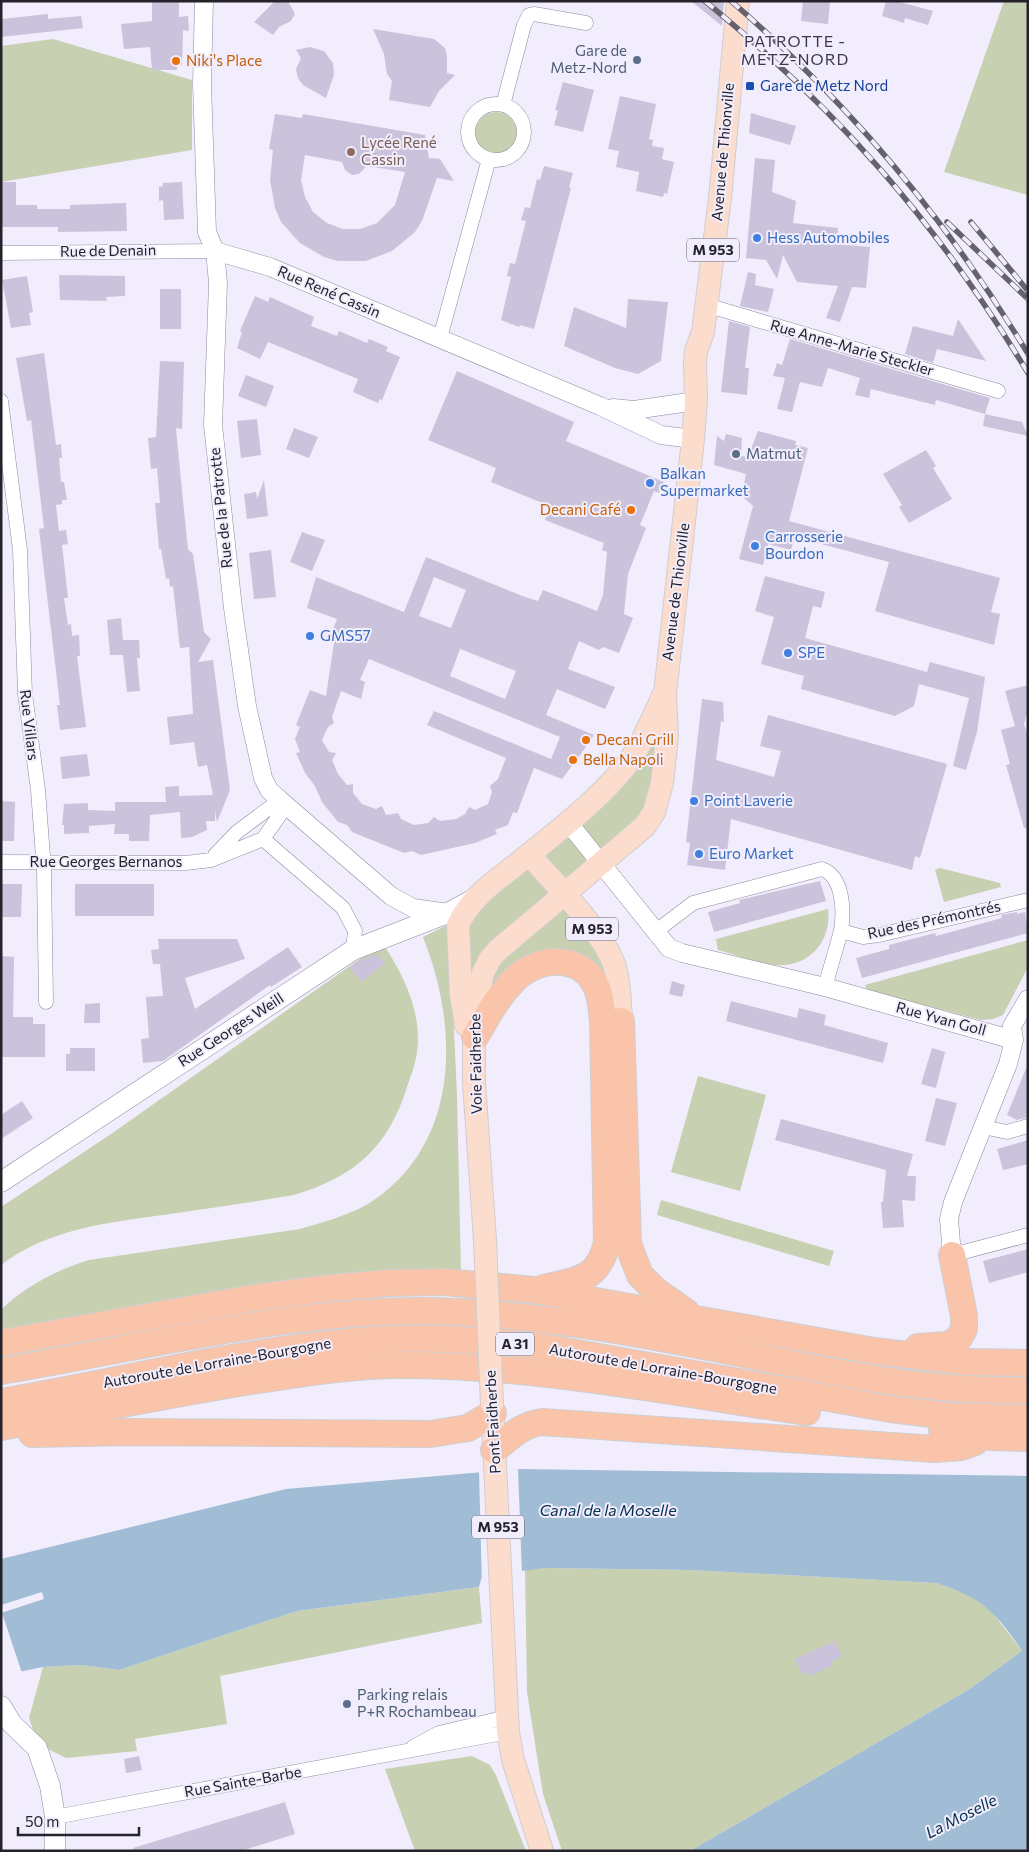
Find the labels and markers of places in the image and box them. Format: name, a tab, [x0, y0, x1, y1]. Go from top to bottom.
place label: Gare de Metz-Nord	[550, 41, 627, 76]
place label: Niki's Place	[186, 51, 262, 69]
marker: Gare de Metz-Nord	[631, 54, 643, 66]
marker: Niki's Place	[170, 55, 182, 67]
place label: Gare de Metz Nord	[760, 76, 888, 94]
marker: Gare de Metz Nord	[744, 80, 756, 92]
place label: Lycée René Cassin	[361, 133, 437, 168]
marker: Lycée René Cassin	[345, 146, 357, 158]
place label: Hess Automobiles	[767, 228, 890, 246]
marker: Hess Automobiles	[751, 232, 763, 244]
place label: Matmut	[746, 444, 802, 462]
marker: Matmut	[730, 448, 742, 460]
place label: Balkan Supermarket	[660, 464, 749, 499]
marker: Balkan Supermarket	[644, 477, 656, 489]
place label: Decani Café	[540, 500, 621, 518]
marker: Decani Café	[625, 504, 637, 516]
place label: Carrosserie Bourdon	[765, 527, 843, 562]
marker: Carrosserie Bourdon	[749, 540, 761, 552]
place label: GMS57	[320, 626, 371, 644]
marker: GMS57	[304, 630, 316, 642]
place label: SPE	[798, 643, 825, 661]
marker: SPE	[782, 647, 794, 659]
place label: Decani Grill	[596, 730, 674, 748]
marker: Decani Grill	[580, 734, 592, 746]
place label: Bella Napoli	[583, 750, 664, 768]
marker: Bella Napoli	[567, 754, 579, 766]
place label: Point Laverie	[704, 791, 793, 809]
marker: Point Laverie	[688, 795, 700, 807]
place label: Euro Market	[709, 844, 794, 862]
marker: Euro Market	[693, 848, 705, 860]
place label: Parking relais P+R Rochambeau	[357, 1685, 477, 1720]
marker: Parking relais P+R Rochambeau	[341, 1698, 353, 1710]

